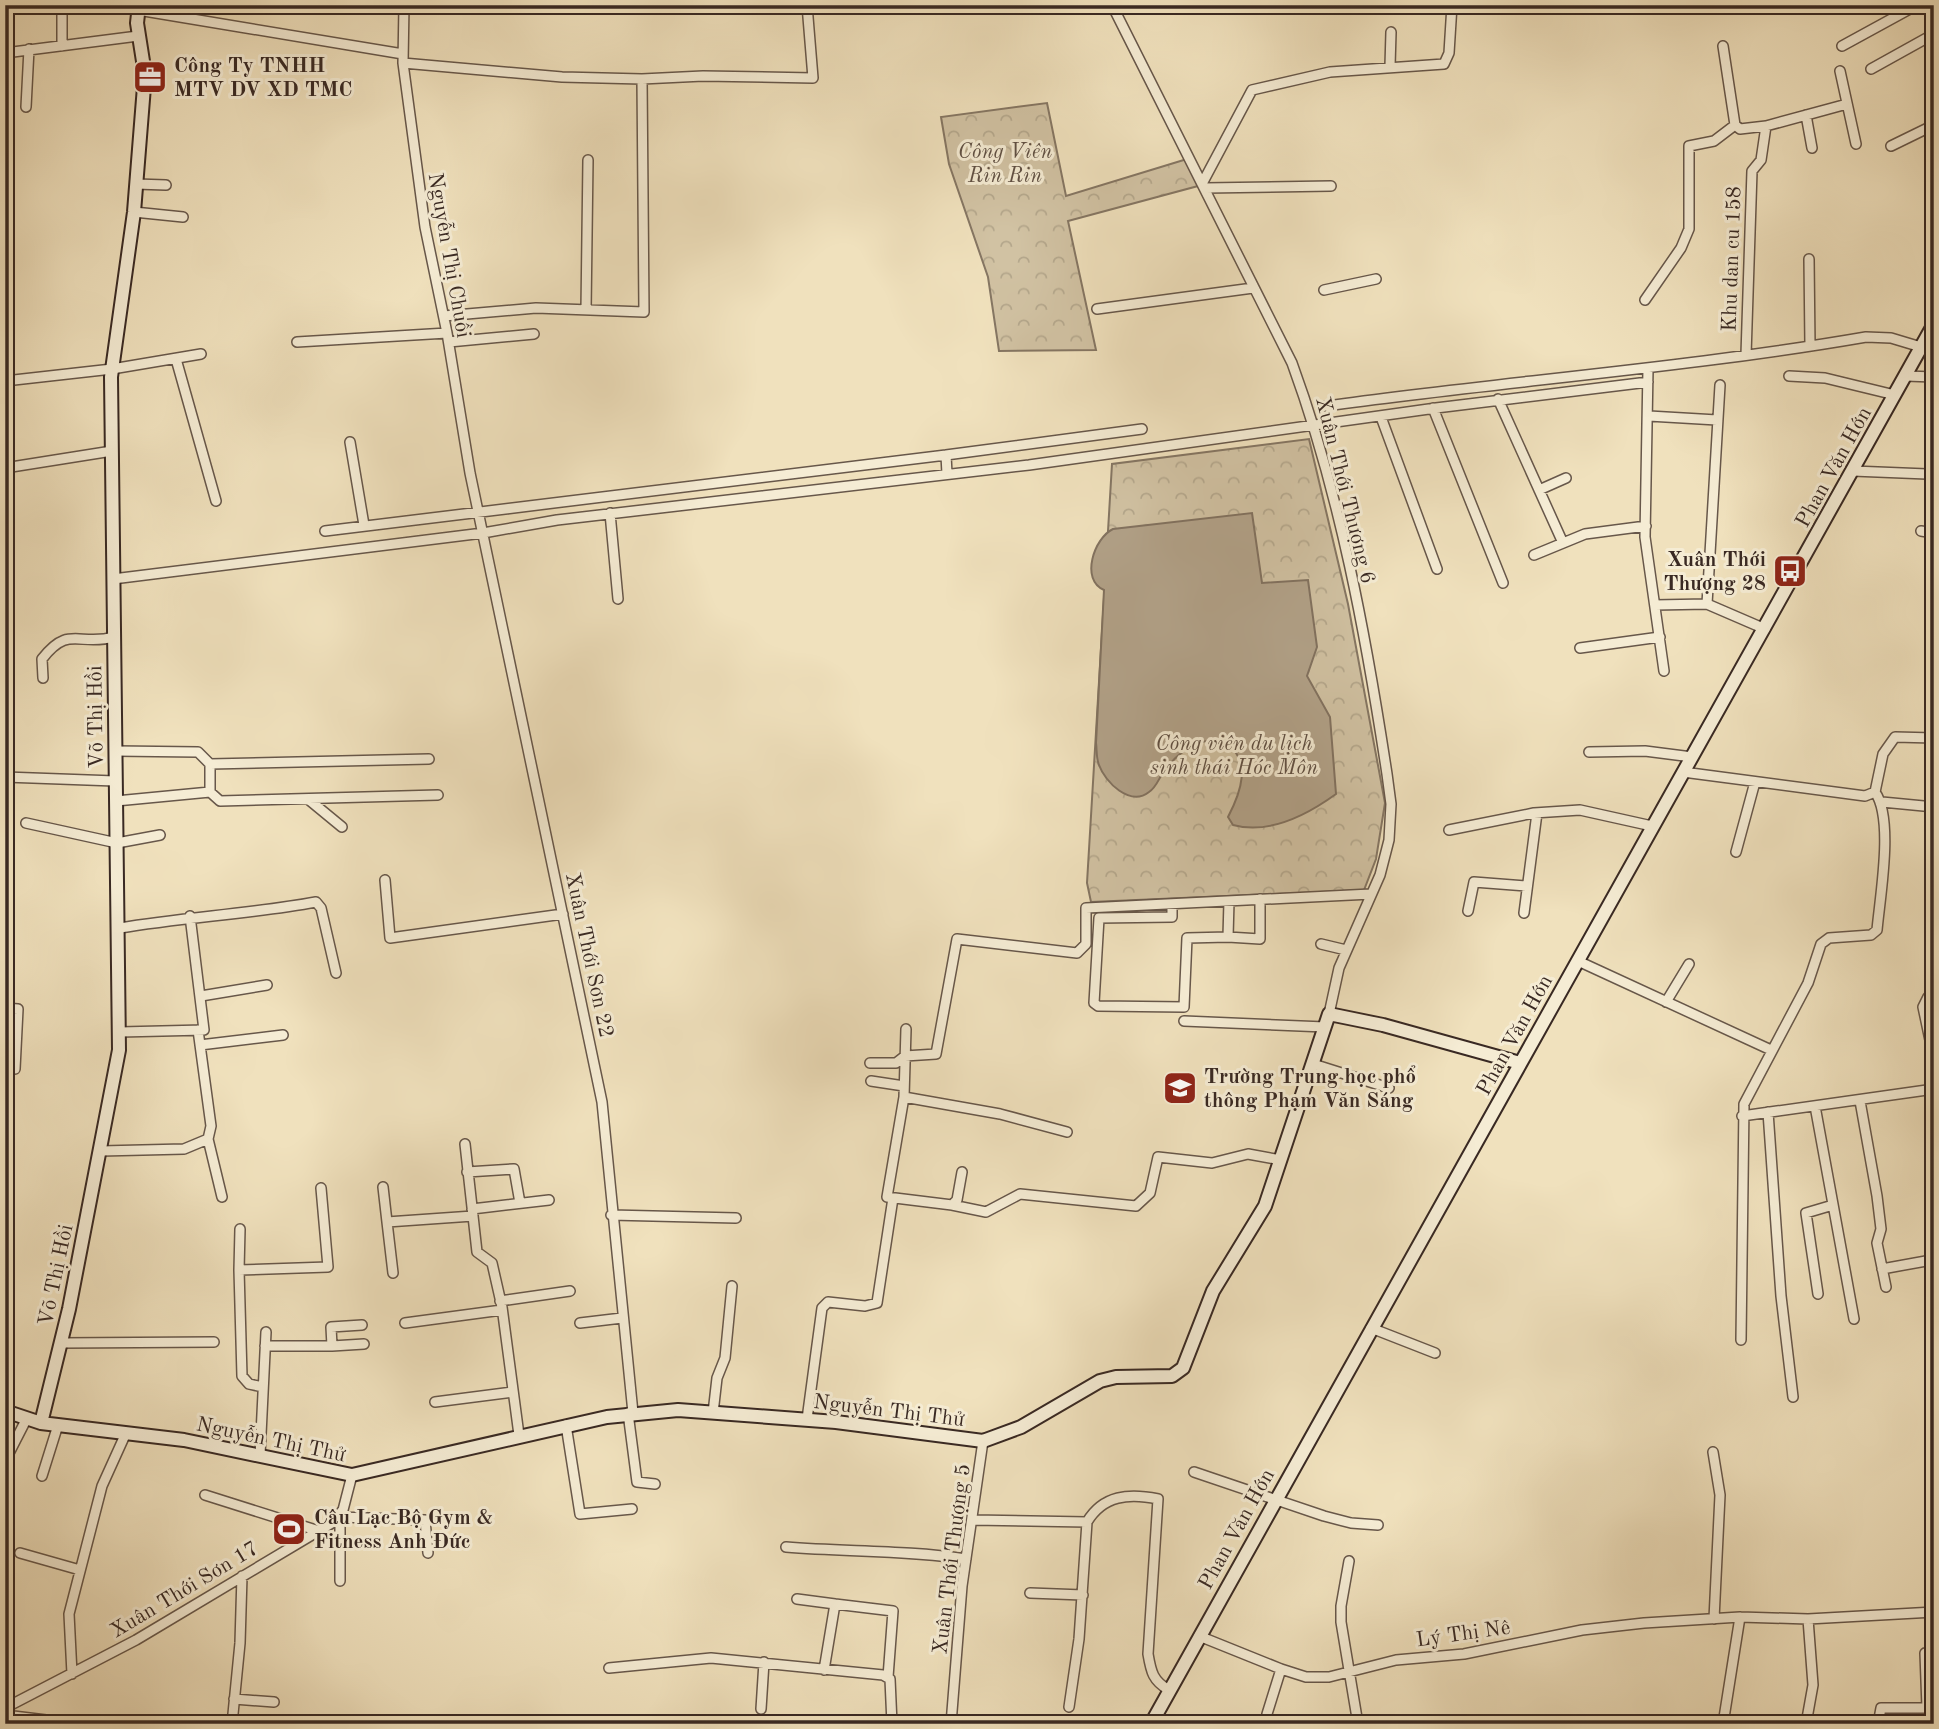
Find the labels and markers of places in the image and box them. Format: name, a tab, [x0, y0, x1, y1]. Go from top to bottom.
place label: Công Ty TNHH MTV DV XD TMC	[174, 56, 352, 101]
office icon: Công Ty TNHH MTV DV XD TMC	[131, 58, 169, 96]
place label: Xuân Thới Thượng 28	[1664, 550, 1766, 595]
bus stop icon: Xuân Thới Thượng 28	[1771, 552, 1809, 590]
place label: Trường Trung học phổ thông Phạm Văn Sáng	[1204, 1065, 1416, 1112]
school or university icon: Trường Trung học phổ thông Phạm Văn Sáng	[1161, 1069, 1199, 1107]
place label: Câu Lạc Bộ Gym & Fitness Anh Đức	[314, 1508, 493, 1553]
sports icon: Câu Lạc Bộ Gym & Fitness Anh Đức	[270, 1510, 308, 1548]

